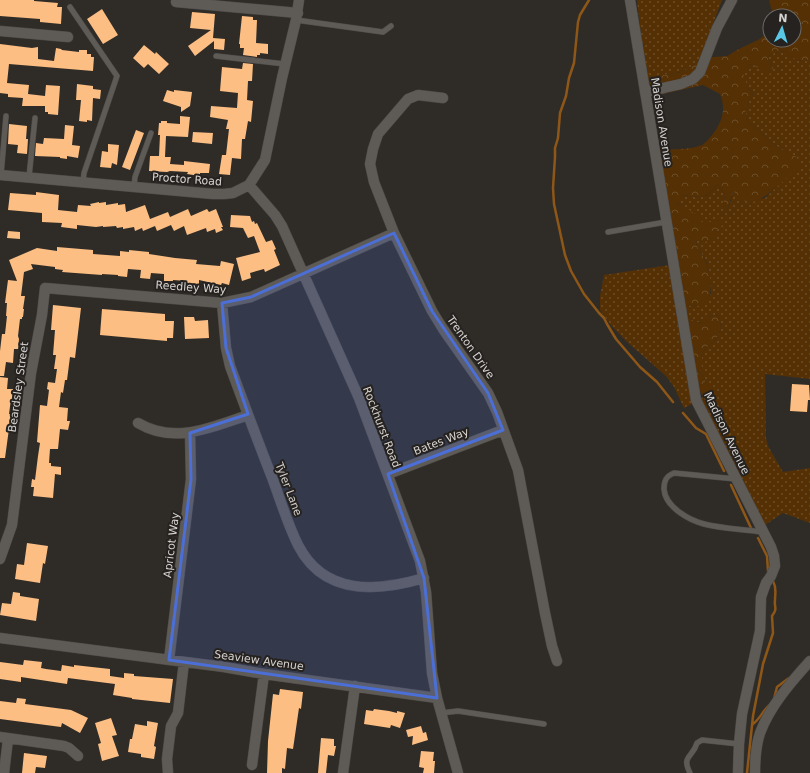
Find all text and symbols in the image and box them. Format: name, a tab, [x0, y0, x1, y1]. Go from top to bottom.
north arrow	[762, 8, 802, 48]
text: N	[778, 12, 788, 25]
street label: Madison Avenue	[648, 77, 675, 168]
street label: Proctor Road	[152, 171, 222, 188]
street label: Reedley Way	[155, 279, 227, 296]
street label: Trenton Drive	[443, 312, 497, 381]
street label: Beardsley Street	[6, 340, 31, 433]
street label: Rockhurst Road	[360, 385, 403, 470]
street label: Madison Avenue	[701, 390, 752, 477]
street label: Bates Way	[412, 425, 471, 458]
street label: Tyler Lane	[272, 460, 305, 518]
street label: Apricot Way	[161, 511, 182, 579]
street label: Seaview Avenue	[213, 648, 305, 673]

